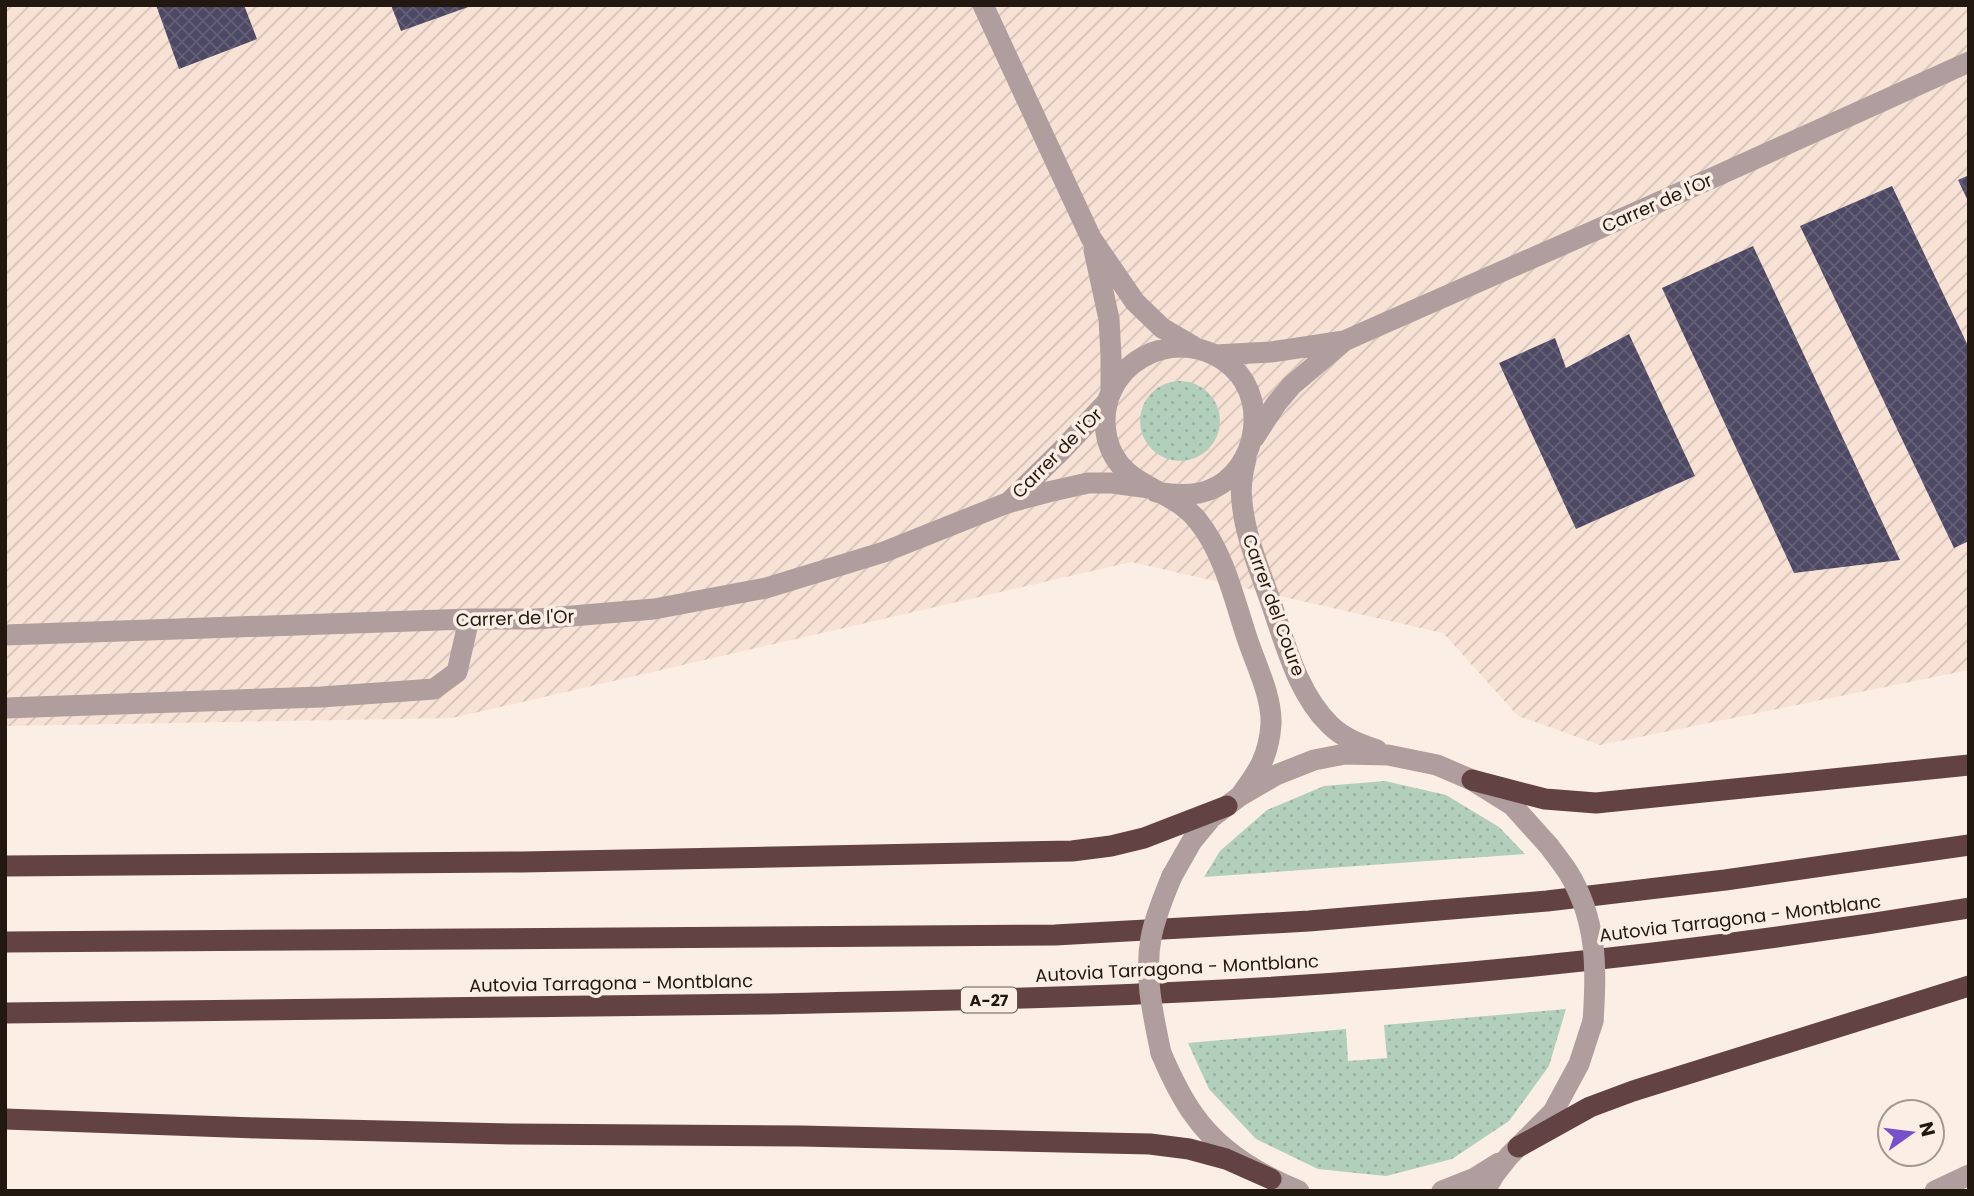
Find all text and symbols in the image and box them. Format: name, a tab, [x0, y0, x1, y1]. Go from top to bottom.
street label: Carrer de l'Or	[1598, 167, 1716, 239]
street label: Carrer de l'Or	[1006, 402, 1108, 504]
street label: Carrer del Coure	[1237, 530, 1311, 680]
street label: Carrer de l'Or	[455, 603, 575, 633]
street label: Autovia Tarragona - Montblanc	[1598, 888, 1883, 948]
street label: Autovia Tarragona - Montblanc	[1035, 948, 1319, 988]
street label: Autovia Tarragona - Montblanc	[469, 968, 753, 998]
road number: A-27	[961, 988, 1017, 1012]
north arrow	[1876, 1098, 1946, 1168]
text: N	[1912, 1119, 1942, 1139]

